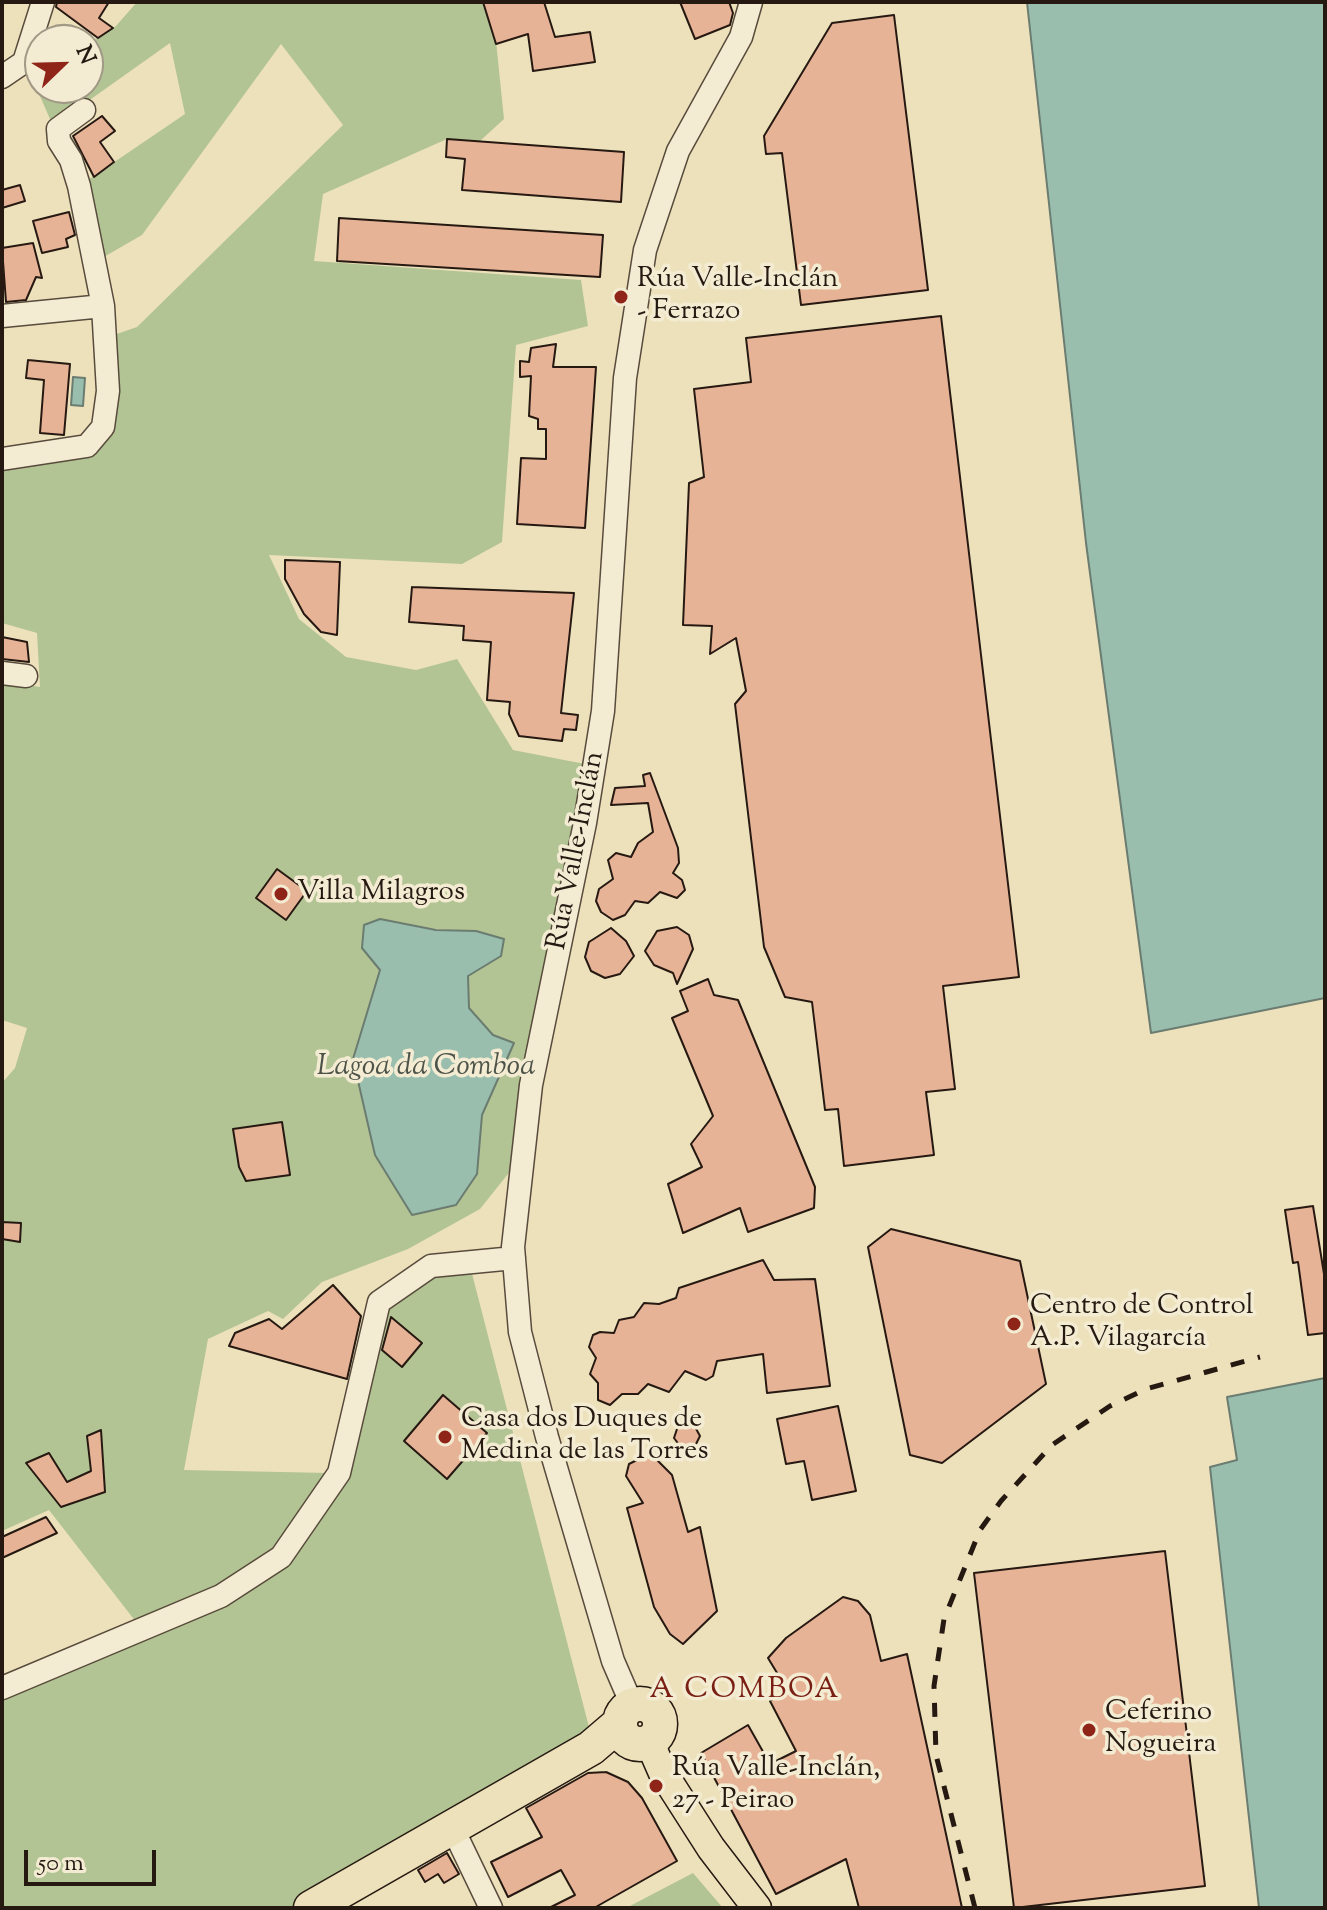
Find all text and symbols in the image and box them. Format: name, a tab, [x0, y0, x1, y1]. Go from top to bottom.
north arrow	[24, 24, 104, 104]
text: N	[66, 41, 102, 70]
place label: Rúa Valle-Inclán - Ferrazo	[637, 264, 838, 330]
marker: Rúa Valle-Inclán - Ferrazo	[612, 288, 630, 306]
street label: Rúa Valle-Inclán	[542, 749, 614, 953]
place label: Villa Milagros	[297, 877, 465, 911]
marker: Villa Milagros	[272, 885, 290, 903]
water label: Lagoa da Comboa	[316, 1051, 536, 1087]
place label: Centro de Control A.P. Vilagarcía	[1030, 1291, 1253, 1357]
marker: Centro de Control A.P. Vilagarcía	[1005, 1315, 1023, 1333]
place label: Casa dos Duques de Medina de las Torres	[461, 1404, 708, 1470]
marker: Casa dos Duques de Medina de las Torres	[436, 1428, 454, 1446]
district label: A COMBOA	[649, 1674, 841, 1710]
place label: Ceferino Nogueira	[1105, 1697, 1216, 1763]
marker: Ceferino Nogueira	[1080, 1721, 1098, 1739]
place label: Rúa Valle-Inclán, 27 - Peirao	[672, 1753, 880, 1819]
marker: Rúa Valle-Inclán, 27 - Peirao	[647, 1777, 665, 1795]
scale bar	[28, 1834, 160, 1884]
text: 50 m	[38, 1847, 84, 1881]

